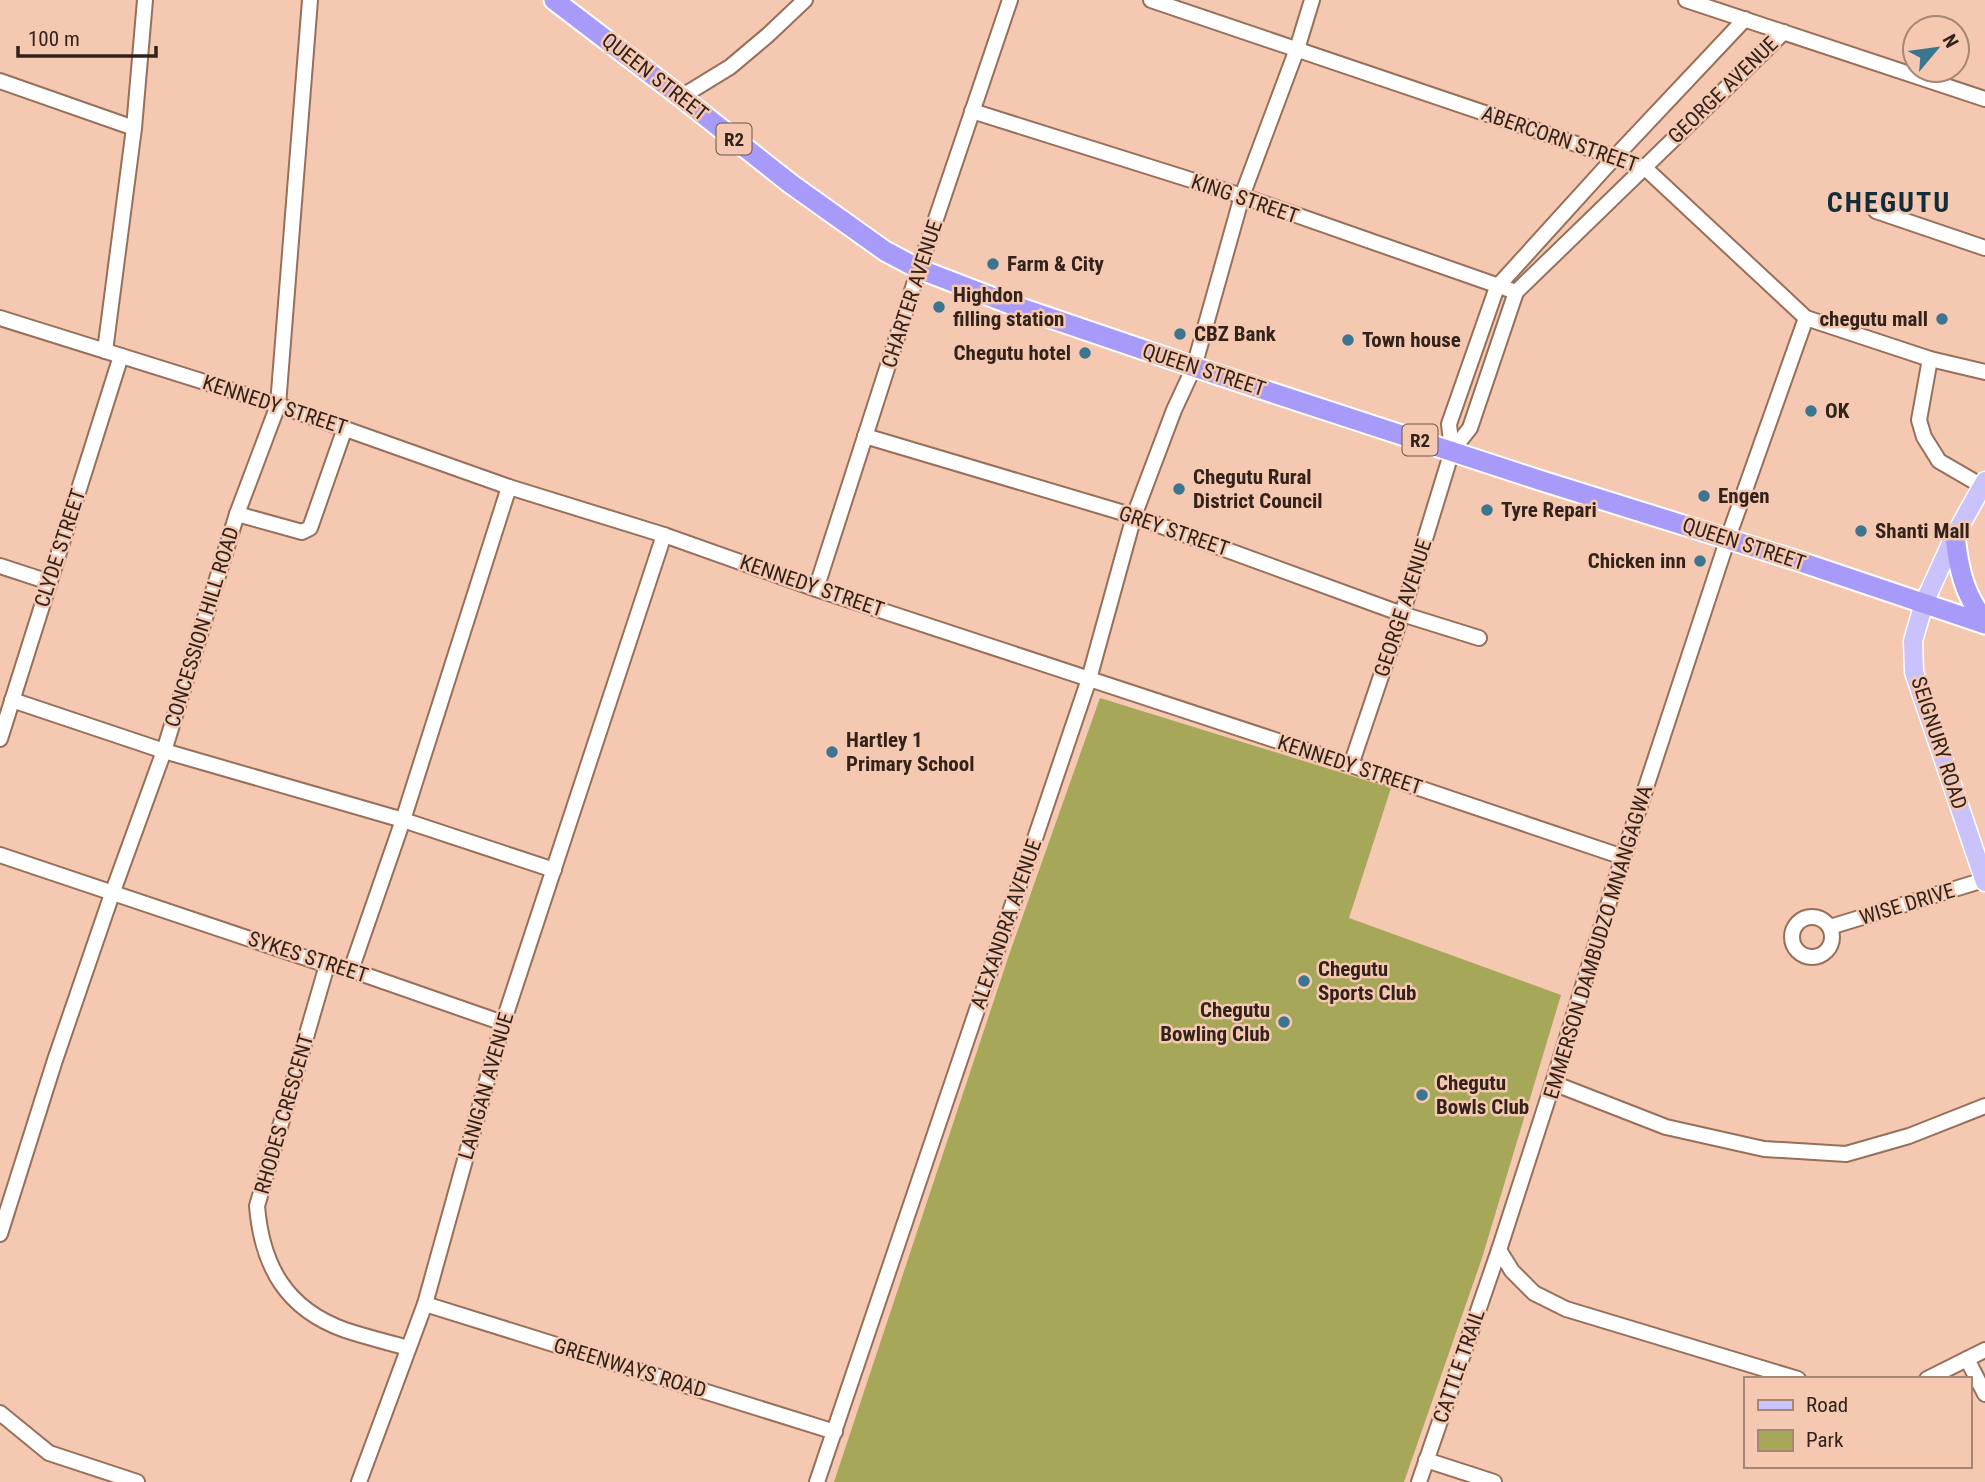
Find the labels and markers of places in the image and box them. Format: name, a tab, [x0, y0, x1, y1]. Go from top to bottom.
place label: Farm & City	[1007, 252, 1105, 276]
marker: Farm & City	[985, 256, 1001, 272]
place label: Highdon filling station	[953, 283, 1064, 331]
marker: Highdon filling station	[931, 299, 947, 315]
place label: chegutu mall	[1819, 307, 1928, 331]
marker: chegutu mall	[1934, 311, 1950, 327]
place label: CBZ Bank	[1194, 322, 1277, 346]
marker: CBZ Bank	[1172, 326, 1188, 342]
place label: Town house	[1362, 328, 1461, 352]
marker: Town house	[1340, 332, 1356, 348]
place label: Chegutu hotel	[954, 341, 1071, 365]
marker: Chegutu hotel	[1077, 345, 1093, 361]
place label: OK	[1825, 399, 1850, 423]
marker: OK	[1803, 403, 1819, 419]
place label: Chegutu Rural District Council	[1193, 465, 1323, 513]
marker: Chegutu Rural District Council	[1171, 481, 1187, 497]
place label: Engen	[1718, 484, 1770, 508]
marker: Engen	[1696, 488, 1712, 504]
place label: Tyre Repari	[1501, 498, 1597, 522]
marker: Tyre Repari	[1479, 502, 1495, 518]
place label: Shanti Mall	[1875, 519, 1970, 543]
marker: Shanti Mall	[1853, 523, 1869, 539]
place label: Chicken inn	[1588, 549, 1686, 573]
marker: Chicken inn	[1692, 553, 1708, 569]
place label: Hartley 1 Primary School	[846, 728, 975, 776]
marker: Hartley 1 Primary School	[824, 744, 840, 760]
place label: Chegutu Sports Club	[1318, 957, 1416, 1005]
marker: Chegutu Sports Club	[1296, 973, 1312, 989]
place label: Chegutu Bowling Club	[1160, 998, 1270, 1046]
marker: Chegutu Bowling Club	[1276, 1014, 1292, 1030]
place label: Chegutu Bowls Club	[1436, 1071, 1529, 1119]
marker: Chegutu Bowls Club	[1414, 1087, 1430, 1103]

